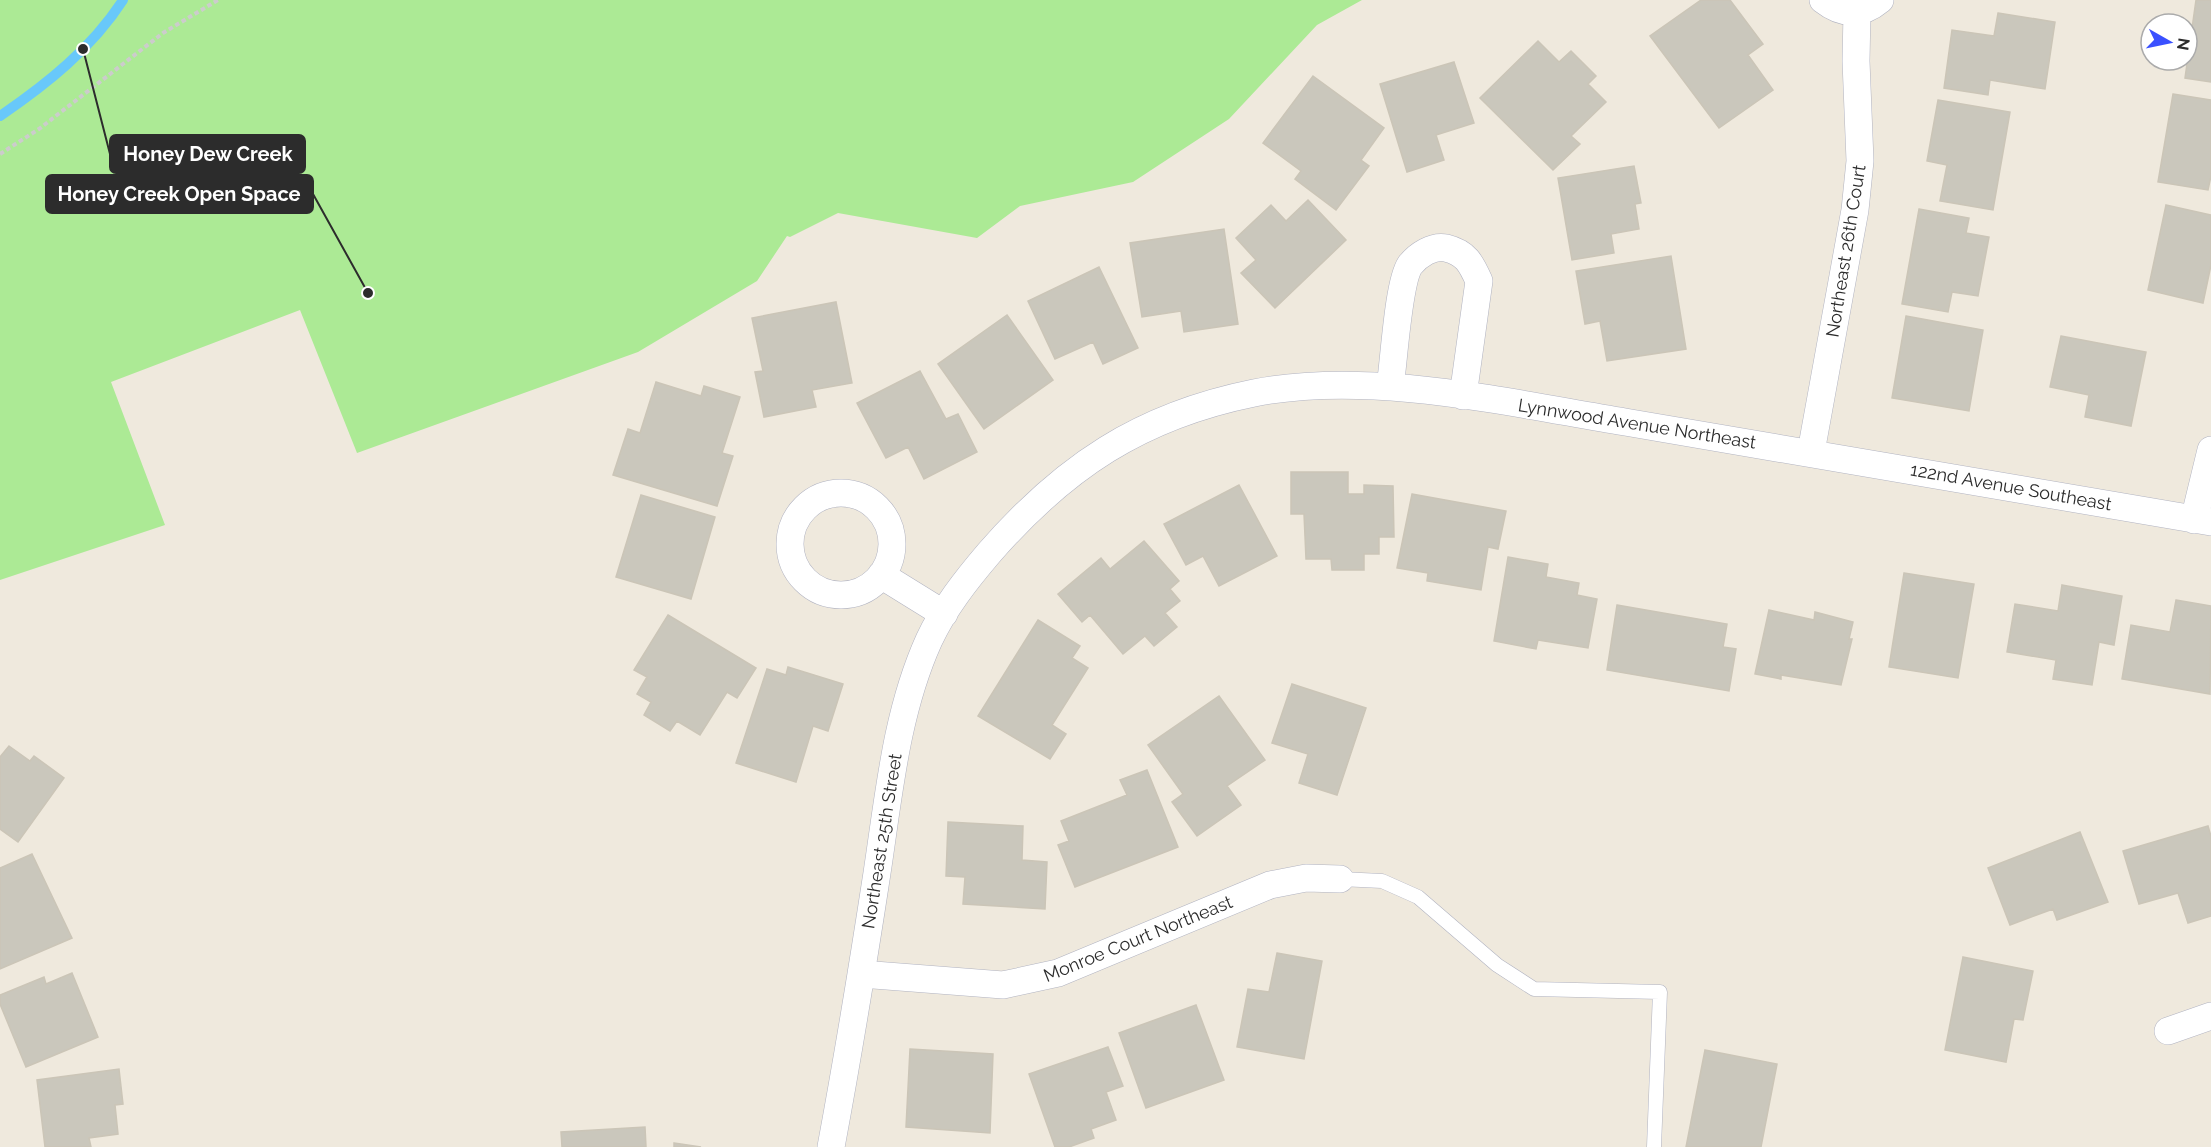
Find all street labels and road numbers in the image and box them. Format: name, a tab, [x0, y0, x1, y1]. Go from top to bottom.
street label: Northeast 26th Court	[1821, 163, 1870, 339]
street label: Lynnwood Avenue Northeast	[1517, 394, 1758, 453]
street label: 122nd Avenue Southeast	[1909, 458, 2113, 515]
street label: Northeast 25th Street	[857, 752, 906, 930]
street label: Monroe Court Northeast	[1040, 891, 1235, 986]

